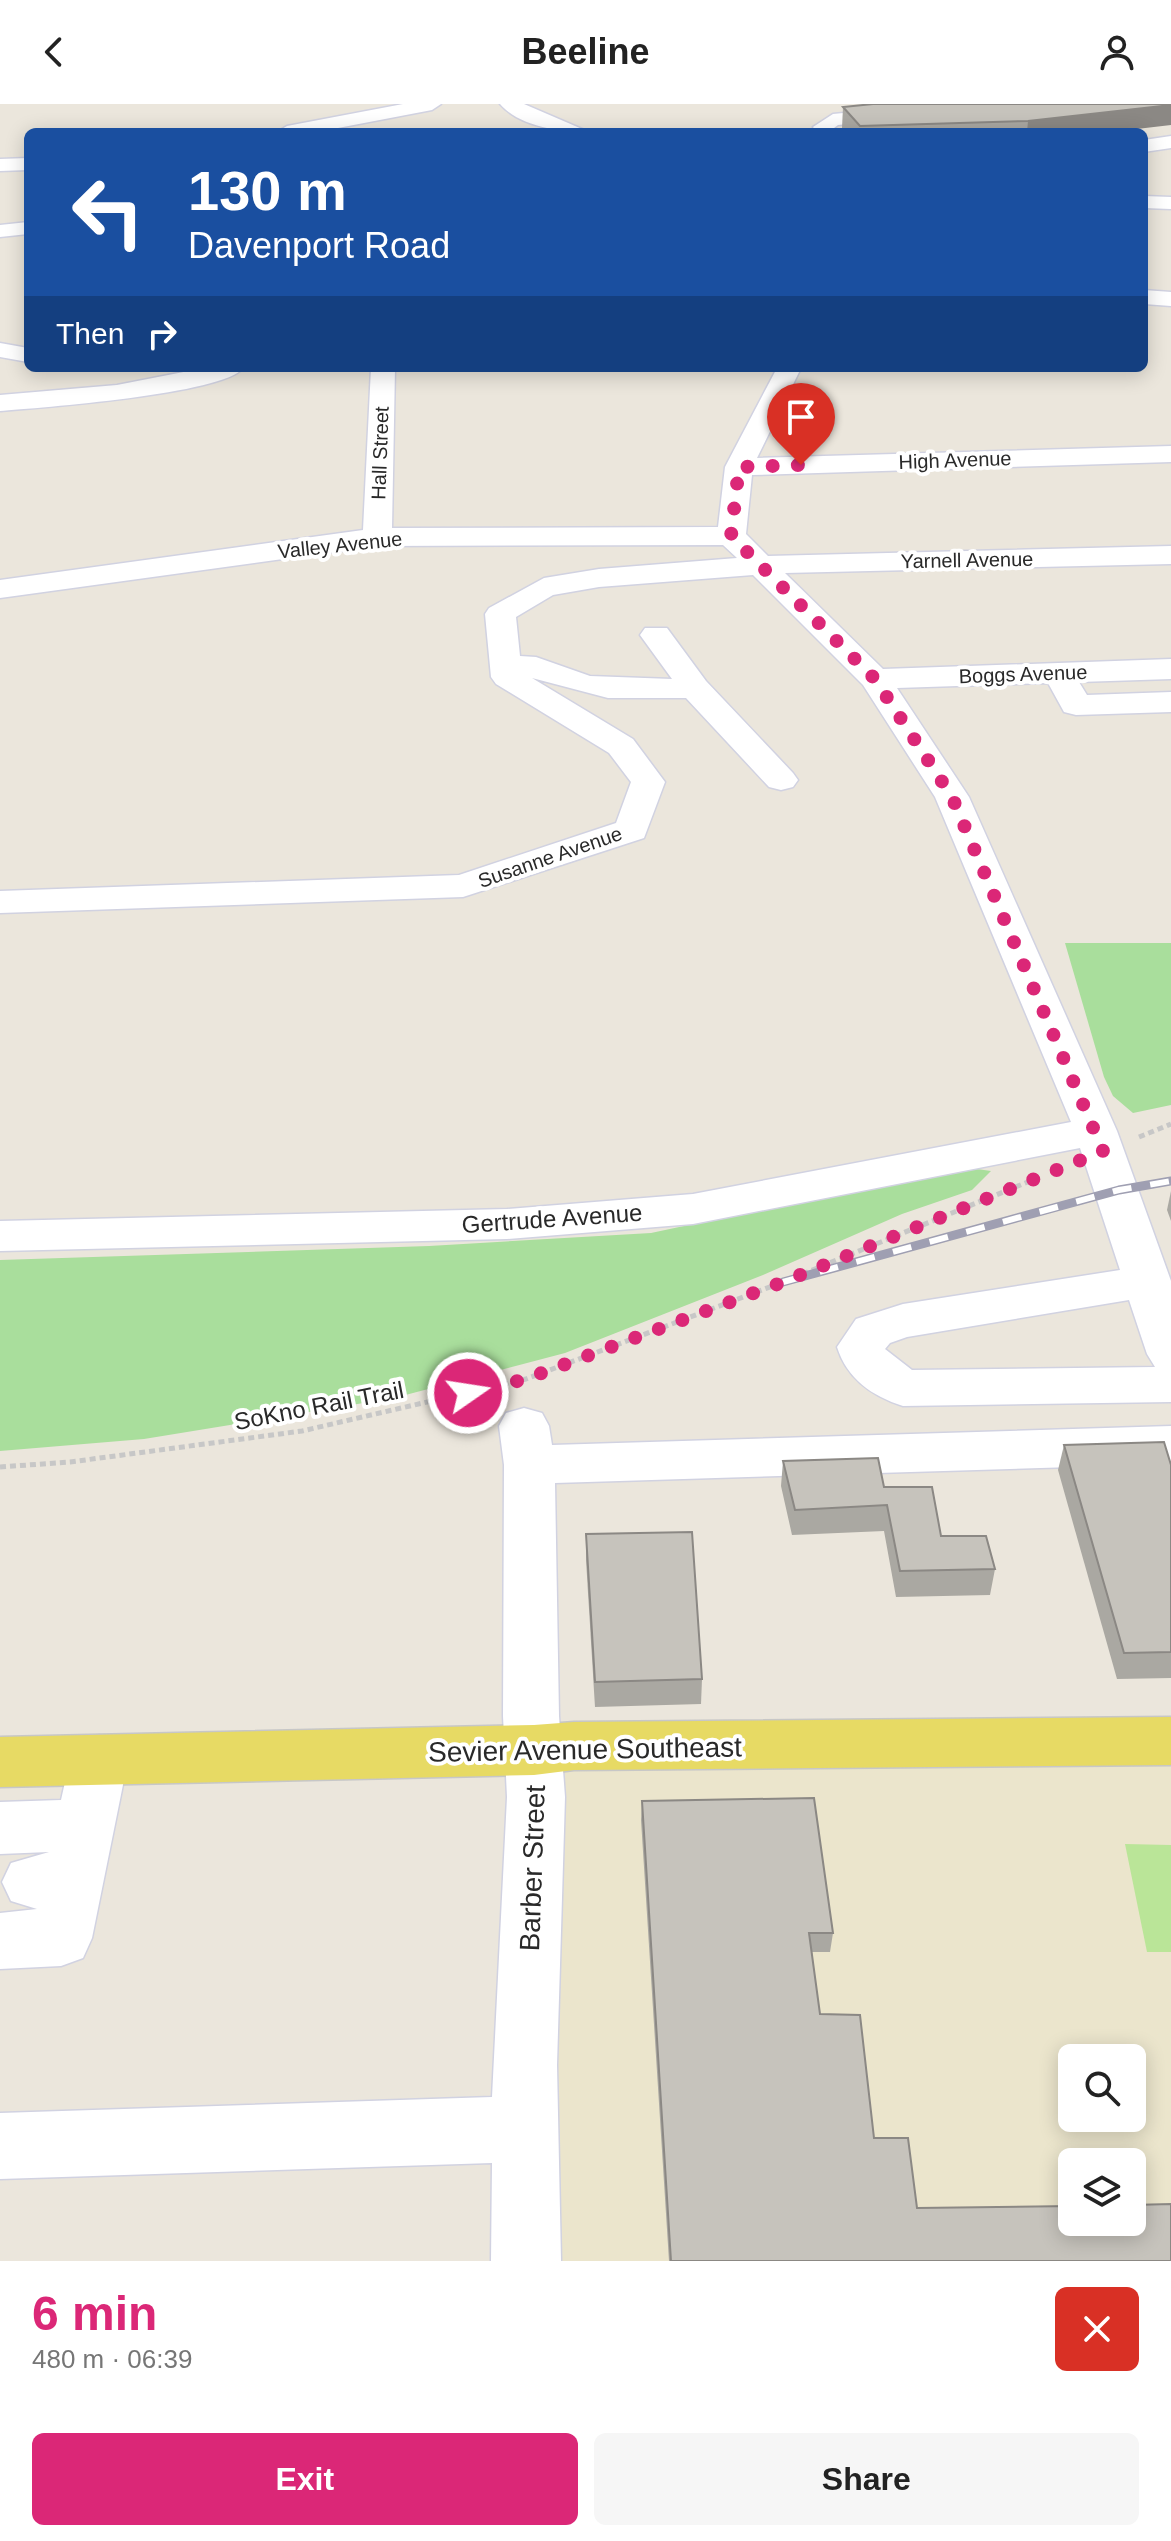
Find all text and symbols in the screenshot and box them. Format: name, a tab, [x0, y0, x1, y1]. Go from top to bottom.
icon: back	[32, 30, 76, 74]
icon: person	[1095, 30, 1139, 74]
text: Beeline	[521, 31, 650, 72]
text: 130 m	[188, 159, 347, 222]
icon: left	[56, 160, 160, 264]
text: Davenport Road	[188, 225, 450, 266]
icon: right	[140, 312, 184, 356]
text: Then	[56, 317, 124, 350]
pin	[767, 383, 835, 465]
icon: arrive	[779, 395, 823, 439]
street label: Hall Street	[367, 406, 393, 500]
street label: High Avenue	[898, 447, 1012, 473]
street label: Valley Avenue	[277, 528, 403, 562]
street label: Yarnell Avenue	[900, 548, 1034, 572]
street label: Boggs Avenue	[958, 661, 1088, 687]
street label: Susanne Avenue	[475, 822, 625, 892]
street label: Gertrude Avenue	[461, 1199, 643, 1238]
position arrow	[426, 1351, 510, 1435]
street label: SoKno Rail Trail	[232, 1376, 406, 1435]
street label: Sevier Avenue Southeast	[428, 1731, 742, 1768]
street label: Barber Street	[514, 1784, 551, 1952]
map controls	[1058, 2044, 1146, 2236]
button: search	[1058, 2044, 1146, 2132]
button: layers	[1058, 2148, 1146, 2236]
text: 6 min	[32, 2287, 157, 2340]
button: close	[1055, 2287, 1139, 2371]
text: 480 m · 06:39	[32, 2344, 192, 2374]
button: Exit	[32, 2433, 578, 2525]
button: Share	[594, 2433, 1139, 2525]

